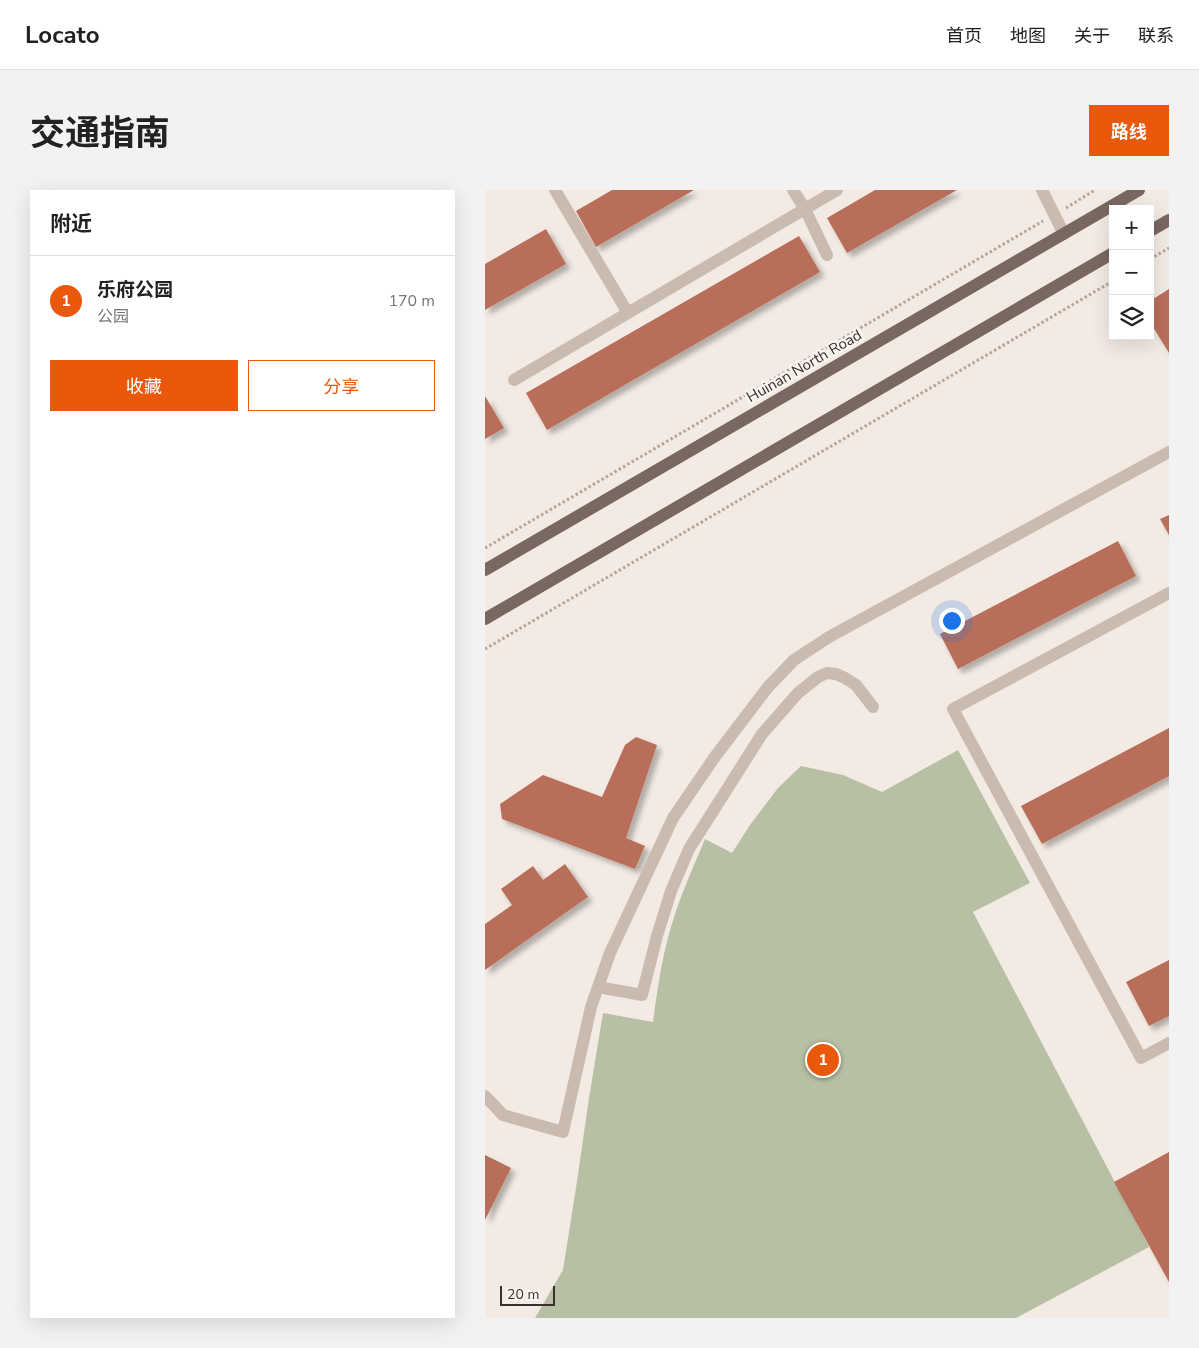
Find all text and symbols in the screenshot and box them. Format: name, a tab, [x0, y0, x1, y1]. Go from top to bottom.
text: Locato	[25, 19, 100, 51]
text: 首页	[946, 24, 982, 48]
text: 地图	[1010, 24, 1046, 48]
text: 关于	[1074, 24, 1110, 48]
text: 联系	[1138, 24, 1174, 48]
button: 路线	[1089, 105, 1169, 156]
text: 交通指南	[30, 110, 170, 157]
map controls	[1109, 205, 1154, 340]
button: +	[1109, 205, 1154, 250]
text: 附近	[50, 210, 92, 238]
button: −	[1109, 250, 1154, 295]
text: 乐府公园	[97, 277, 173, 303]
text: 1	[61, 290, 71, 312]
text: 170 m	[388, 290, 435, 312]
button: layers	[1109, 295, 1154, 340]
text: 公园	[97, 306, 129, 328]
street label: Huinan North Road	[743, 325, 865, 407]
button: 收藏	[50, 360, 238, 411]
button: 分享	[248, 360, 435, 411]
your location	[939, 608, 965, 634]
pin: 1	[807, 1041, 839, 1079]
scale bar	[500, 1283, 555, 1306]
text: 20 m	[507, 1285, 539, 1304]

